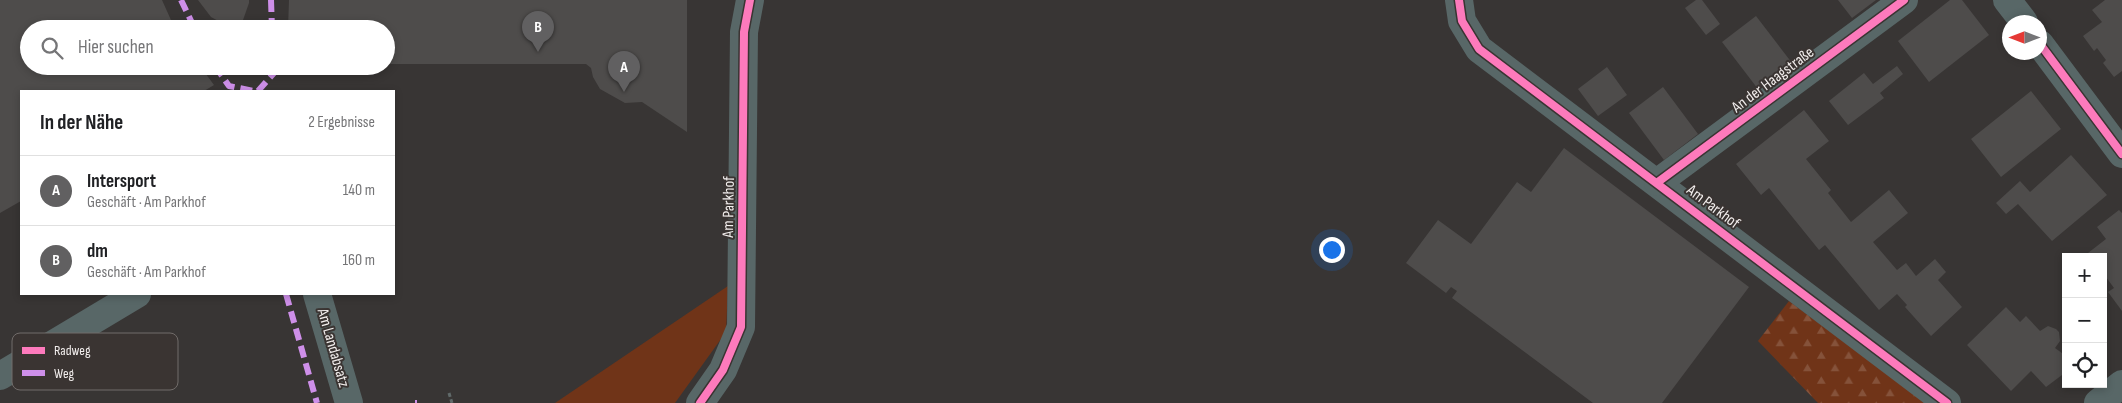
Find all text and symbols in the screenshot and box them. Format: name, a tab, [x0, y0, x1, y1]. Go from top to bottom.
pin: B	[522, 11, 554, 52]
north arrow	[2002, 15, 2047, 60]
search box	[20, 20, 395, 75]
icon: search	[38, 34, 66, 62]
text: Hier suchen	[78, 36, 154, 59]
street label: An der Haagstraße	[1727, 43, 1818, 118]
pin: A	[608, 51, 640, 92]
text: In der Nähe	[40, 110, 123, 135]
text: 2 Ergebnisse	[308, 113, 375, 132]
text: Intersport	[87, 170, 156, 193]
street label: Am Parkhof	[719, 176, 739, 239]
street label: Am Parkhof	[1682, 180, 1744, 233]
text: A	[52, 181, 60, 200]
text: 140 m	[343, 181, 375, 200]
text: Geschäft · Am Parkhof	[87, 193, 206, 212]
your location	[1319, 237, 1345, 263]
text: dm	[87, 240, 108, 263]
text: B	[52, 251, 60, 270]
text: 160 m	[342, 251, 375, 270]
map controls	[2062, 253, 2107, 388]
button: +	[2062, 253, 2107, 298]
text: Geschäft · Am Parkhof	[87, 263, 206, 282]
button: −	[2062, 298, 2107, 343]
street label: Am Landabsatz	[312, 306, 353, 390]
legend	[12, 333, 178, 390]
text: Radweg	[54, 342, 91, 359]
button: locate	[2062, 343, 2107, 388]
text: Weg	[54, 365, 75, 382]

